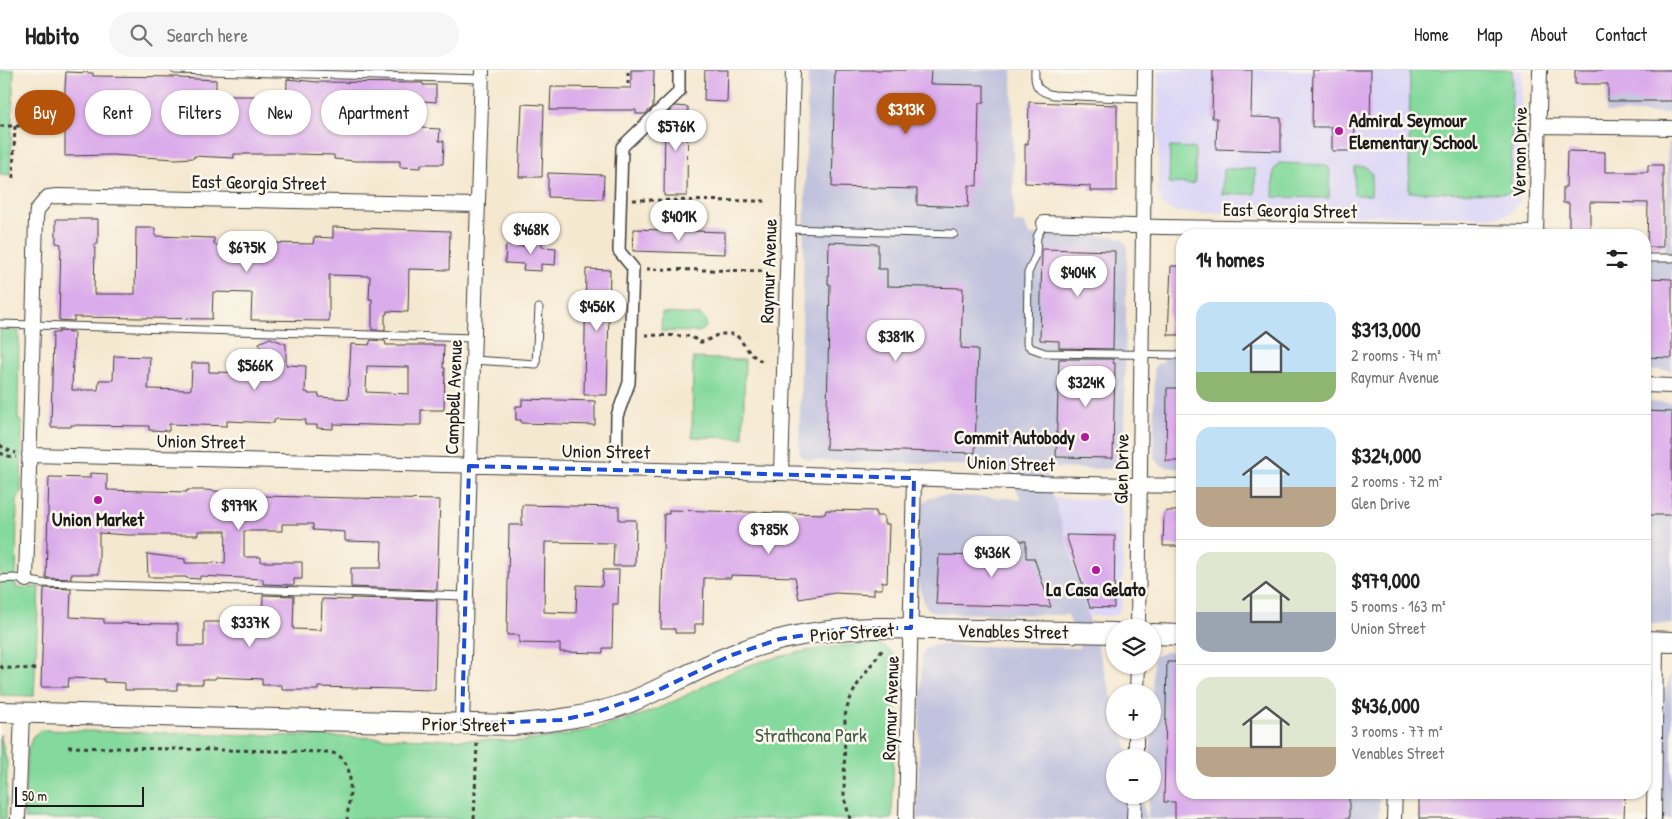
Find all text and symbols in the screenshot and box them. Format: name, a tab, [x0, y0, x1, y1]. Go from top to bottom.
search box	[109, 12, 459, 57]
text: Habito	[25, 19, 79, 51]
icon: search	[127, 21, 155, 49]
text: Search here	[167, 22, 248, 48]
text: Home	[1414, 22, 1449, 47]
text: Map	[1477, 22, 1502, 47]
text: About	[1530, 22, 1567, 47]
text: Contact	[1595, 22, 1647, 47]
chip: Buy	[15, 90, 75, 135]
chip: Rent	[85, 90, 151, 135]
chip: Filters	[161, 90, 239, 135]
chip: New	[249, 90, 311, 135]
chip: Apartment	[321, 90, 427, 135]
pin: $313K	[871, 92, 941, 135]
text: $313K	[888, 98, 924, 120]
street label: Vernon Drive	[1505, 106, 1533, 197]
place label: Admiral Seymour Elementary School	[1349, 107, 1478, 156]
pin: $576K	[641, 109, 711, 152]
text: $576K	[657, 115, 695, 137]
marker: Admiral Seymour Elementary School	[1333, 125, 1345, 137]
street label: East Georgia Street	[192, 168, 327, 196]
street label: East Georgia Street	[1223, 196, 1358, 224]
pin: $401K	[644, 200, 714, 242]
text: $401K	[661, 205, 697, 227]
pin: $468K	[496, 212, 566, 255]
text: $468K	[513, 218, 549, 240]
street label: Raymur Avenue	[753, 218, 783, 324]
pin: $675K	[212, 230, 282, 273]
text: $675K	[228, 236, 266, 258]
text: 14 homes	[1196, 245, 1264, 274]
icon: filters	[1603, 245, 1631, 273]
pin: $404K	[1043, 256, 1113, 298]
text: $404K	[1060, 261, 1096, 283]
pin: $456K	[562, 290, 632, 332]
text: $456K	[579, 295, 615, 317]
text: $313,000	[1351, 315, 1421, 344]
pin: $381K	[861, 320, 931, 362]
icon: home	[1236, 322, 1296, 382]
text: $381K	[878, 325, 914, 347]
street label: Campbell Avenue	[438, 339, 468, 455]
text: 2 rooms · 74 m²	[1351, 344, 1441, 366]
pin: $566K	[220, 348, 290, 391]
text: $566K	[237, 354, 273, 376]
pin: $324K	[1051, 366, 1121, 408]
text: Raymur Avenue	[1351, 366, 1439, 388]
text: $324K	[1067, 371, 1105, 393]
place label: Commit Autobody	[954, 424, 1075, 451]
street label: Union Street	[157, 427, 246, 455]
marker: Commit Autobody	[1079, 431, 1091, 443]
street label: Glen Drive	[1107, 433, 1135, 504]
street label: Union Street	[562, 437, 651, 465]
text: $324,000	[1351, 441, 1421, 470]
icon: home	[1236, 447, 1296, 507]
street label: Union Street	[966, 448, 1056, 478]
text: 2 rooms · 72 m²	[1351, 470, 1442, 492]
pin: $979K	[204, 488, 274, 531]
text: Glen Drive	[1351, 492, 1410, 514]
marker: Union Market	[92, 494, 104, 506]
text: $979K	[221, 494, 257, 516]
place label: Union Market	[52, 506, 145, 532]
pin: $785K	[734, 512, 804, 555]
text: $785K	[750, 518, 788, 540]
pin: $436K	[957, 536, 1027, 578]
text: $436K	[974, 541, 1010, 563]
marker: La Casa Gelato	[1090, 564, 1102, 576]
text: $979,000	[1351, 566, 1420, 595]
icon: home	[1236, 572, 1296, 632]
place label: La Casa Gelato	[1046, 576, 1146, 602]
text: 5 rooms · 163 m²	[1351, 595, 1446, 617]
pin: $337K	[215, 606, 285, 648]
text: $337K	[231, 611, 269, 633]
street label: Prior Street	[809, 616, 895, 648]
street label: Venables Street	[957, 617, 1069, 645]
text: Union Street	[1351, 617, 1425, 639]
map controls	[1106, 619, 1161, 804]
button: layers	[1106, 619, 1161, 674]
street label: Raymur Avenue	[875, 655, 905, 761]
button: +	[1106, 684, 1161, 739]
text: $436,000	[1351, 691, 1420, 720]
icon: home	[1236, 697, 1296, 757]
street label: Prior Street	[422, 710, 507, 738]
text: 3 rooms · 77 m²	[1351, 720, 1443, 742]
park label: Strathcona Park	[755, 722, 867, 748]
text: Venables Street	[1351, 742, 1444, 764]
button: −	[1106, 749, 1161, 804]
scale bar	[15, 784, 144, 807]
text: 50 m	[22, 786, 47, 805]

